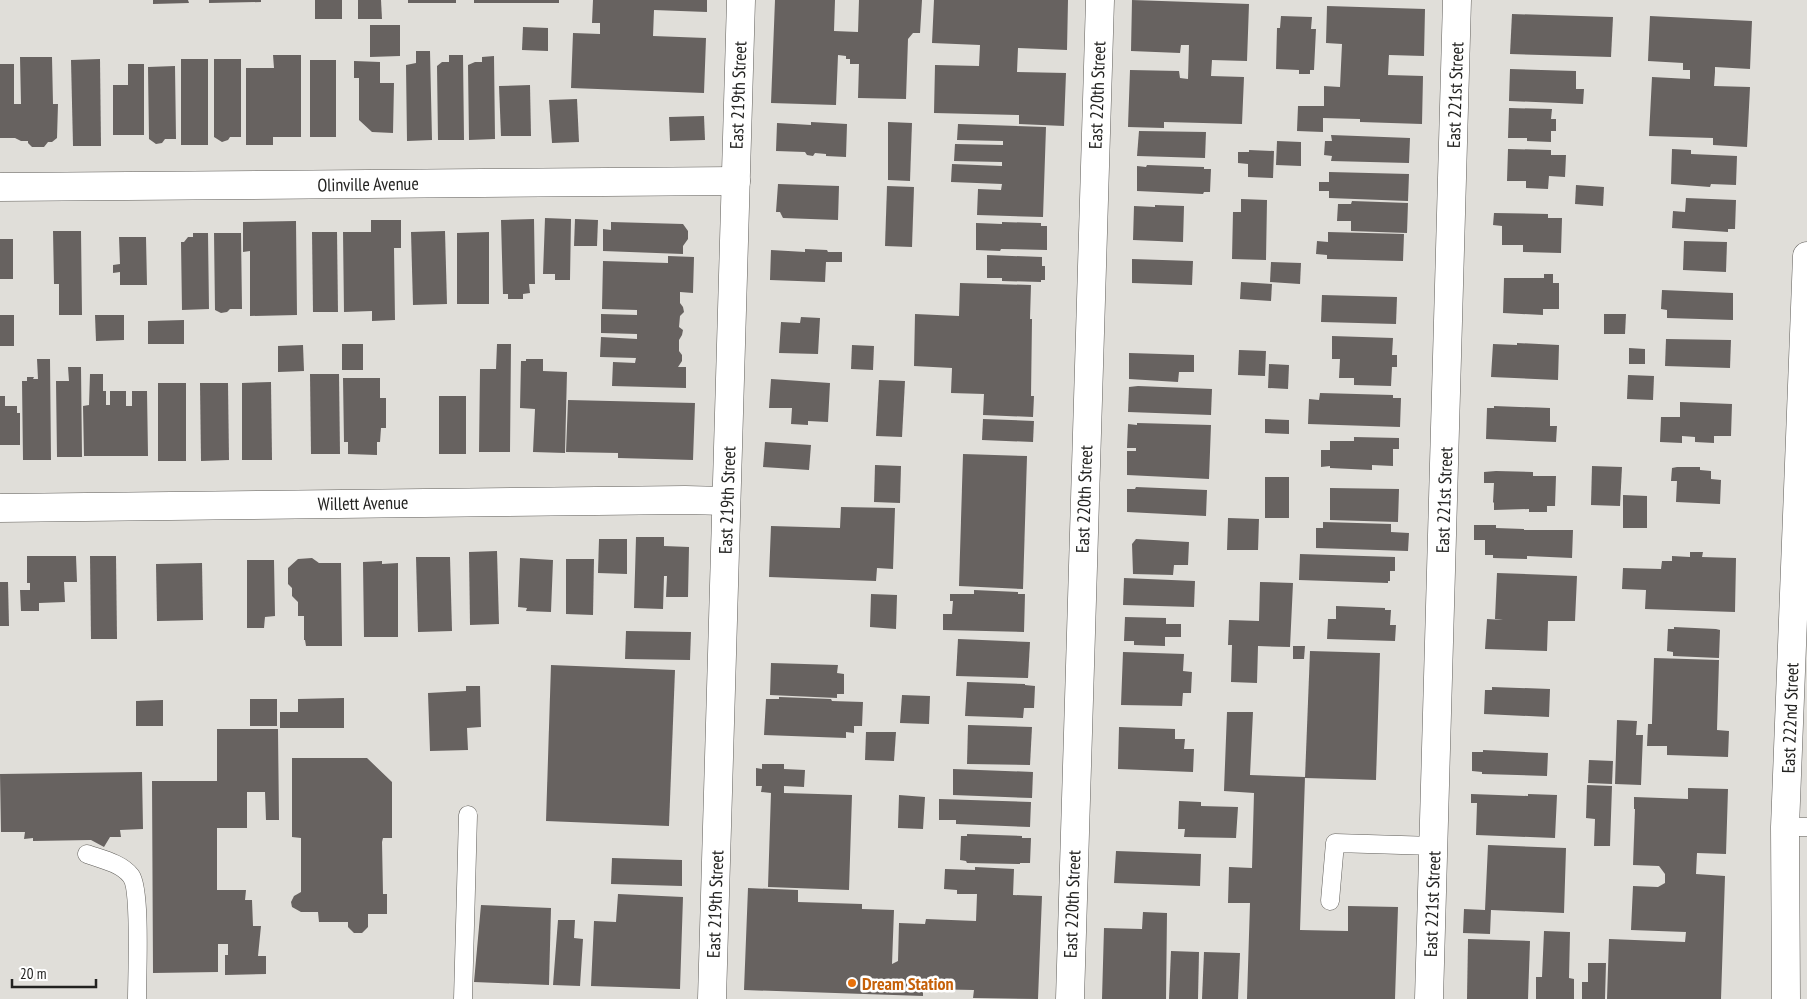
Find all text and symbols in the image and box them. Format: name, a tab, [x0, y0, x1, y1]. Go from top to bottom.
street label: East 219th Street	[725, 41, 751, 149]
street label: East 220th Street	[1084, 41, 1110, 149]
street label: East 221st Street	[1442, 41, 1468, 148]
street label: Olinville Avenue	[317, 172, 419, 196]
street label: East 220th Street	[1071, 445, 1097, 553]
street label: East 219th Street	[714, 446, 740, 554]
street label: East 221st Street	[1431, 446, 1457, 553]
street label: Willett Avenue	[318, 491, 408, 515]
street label: East 222nd Street	[1777, 662, 1803, 774]
street label: East 219th Street	[702, 850, 728, 958]
street label: East 220th Street	[1059, 850, 1085, 958]
street label: East 221st Street	[1419, 850, 1445, 957]
scale bar	[12, 956, 96, 988]
text: 20 m	[20, 964, 46, 983]
place label: Dream Station	[862, 972, 954, 995]
marker: Dream Station	[846, 977, 858, 989]

